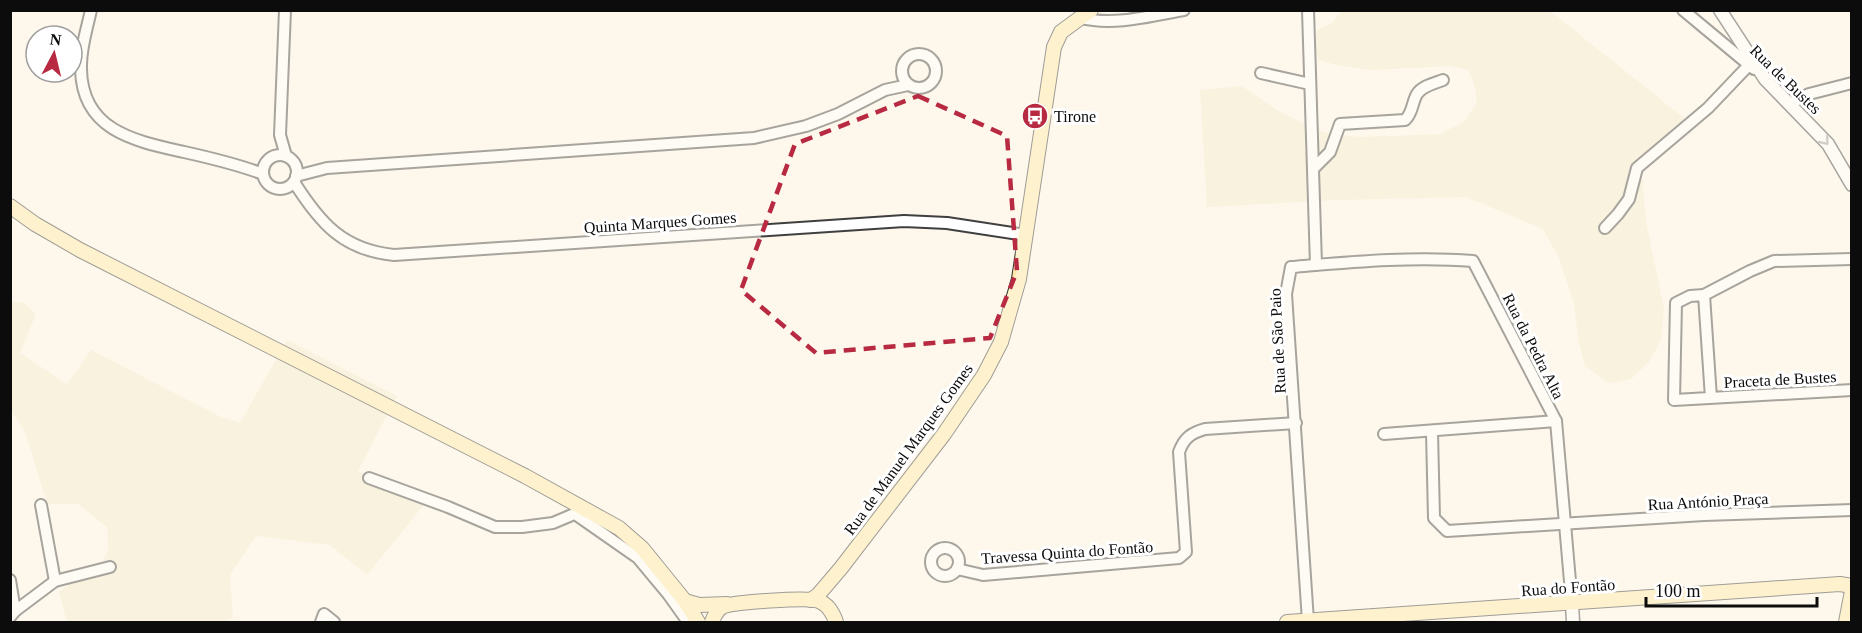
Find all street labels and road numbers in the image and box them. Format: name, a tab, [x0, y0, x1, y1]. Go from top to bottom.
street label: Rua de Bustes	[1747, 41, 1824, 117]
street label: Quinta Marques Gomes	[583, 209, 737, 237]
street label: Rua de São Paio	[1266, 288, 1289, 394]
street label: Rua da Pedra Alta	[1500, 291, 1567, 402]
street label: Rua de Manuel Marques Gomes	[841, 361, 977, 539]
street label: Praceta de Bustes	[1723, 368, 1837, 391]
street label: Rua António Praça	[1647, 490, 1769, 514]
street label: Travessa Quinta do Fontão	[981, 538, 1154, 567]
street label: Rua do Fontão	[1520, 576, 1616, 599]

